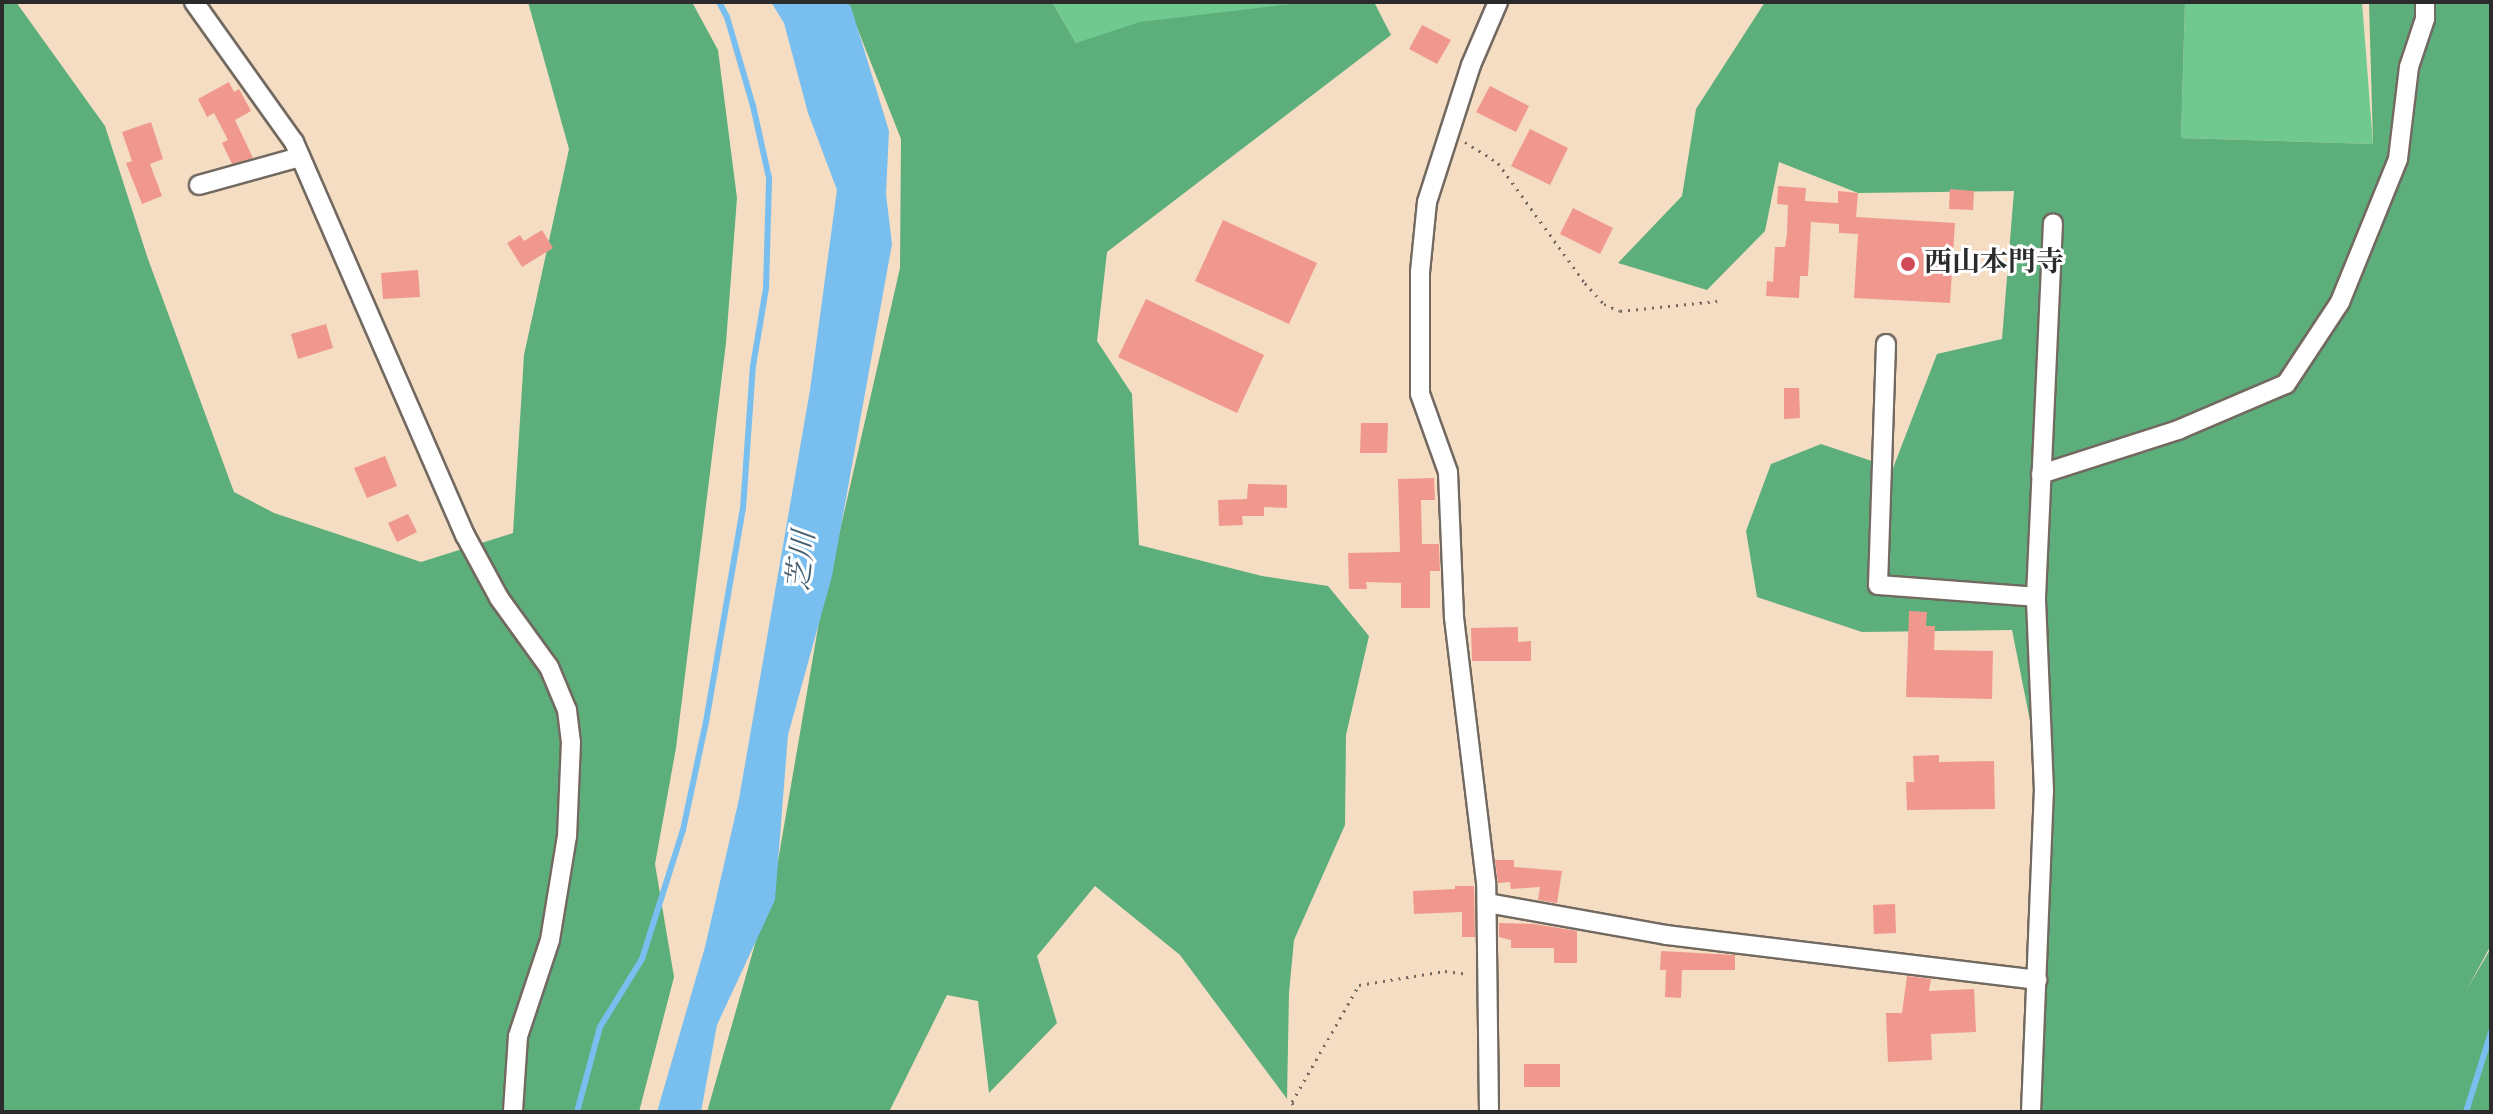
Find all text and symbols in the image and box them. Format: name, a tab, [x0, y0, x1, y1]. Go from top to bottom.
place label: 西山本門寺	[1924, 247, 2064, 281]
marker: 西山本門寺	[1899, 255, 1917, 273]
water label: 芝川	[782, 529, 824, 593]

